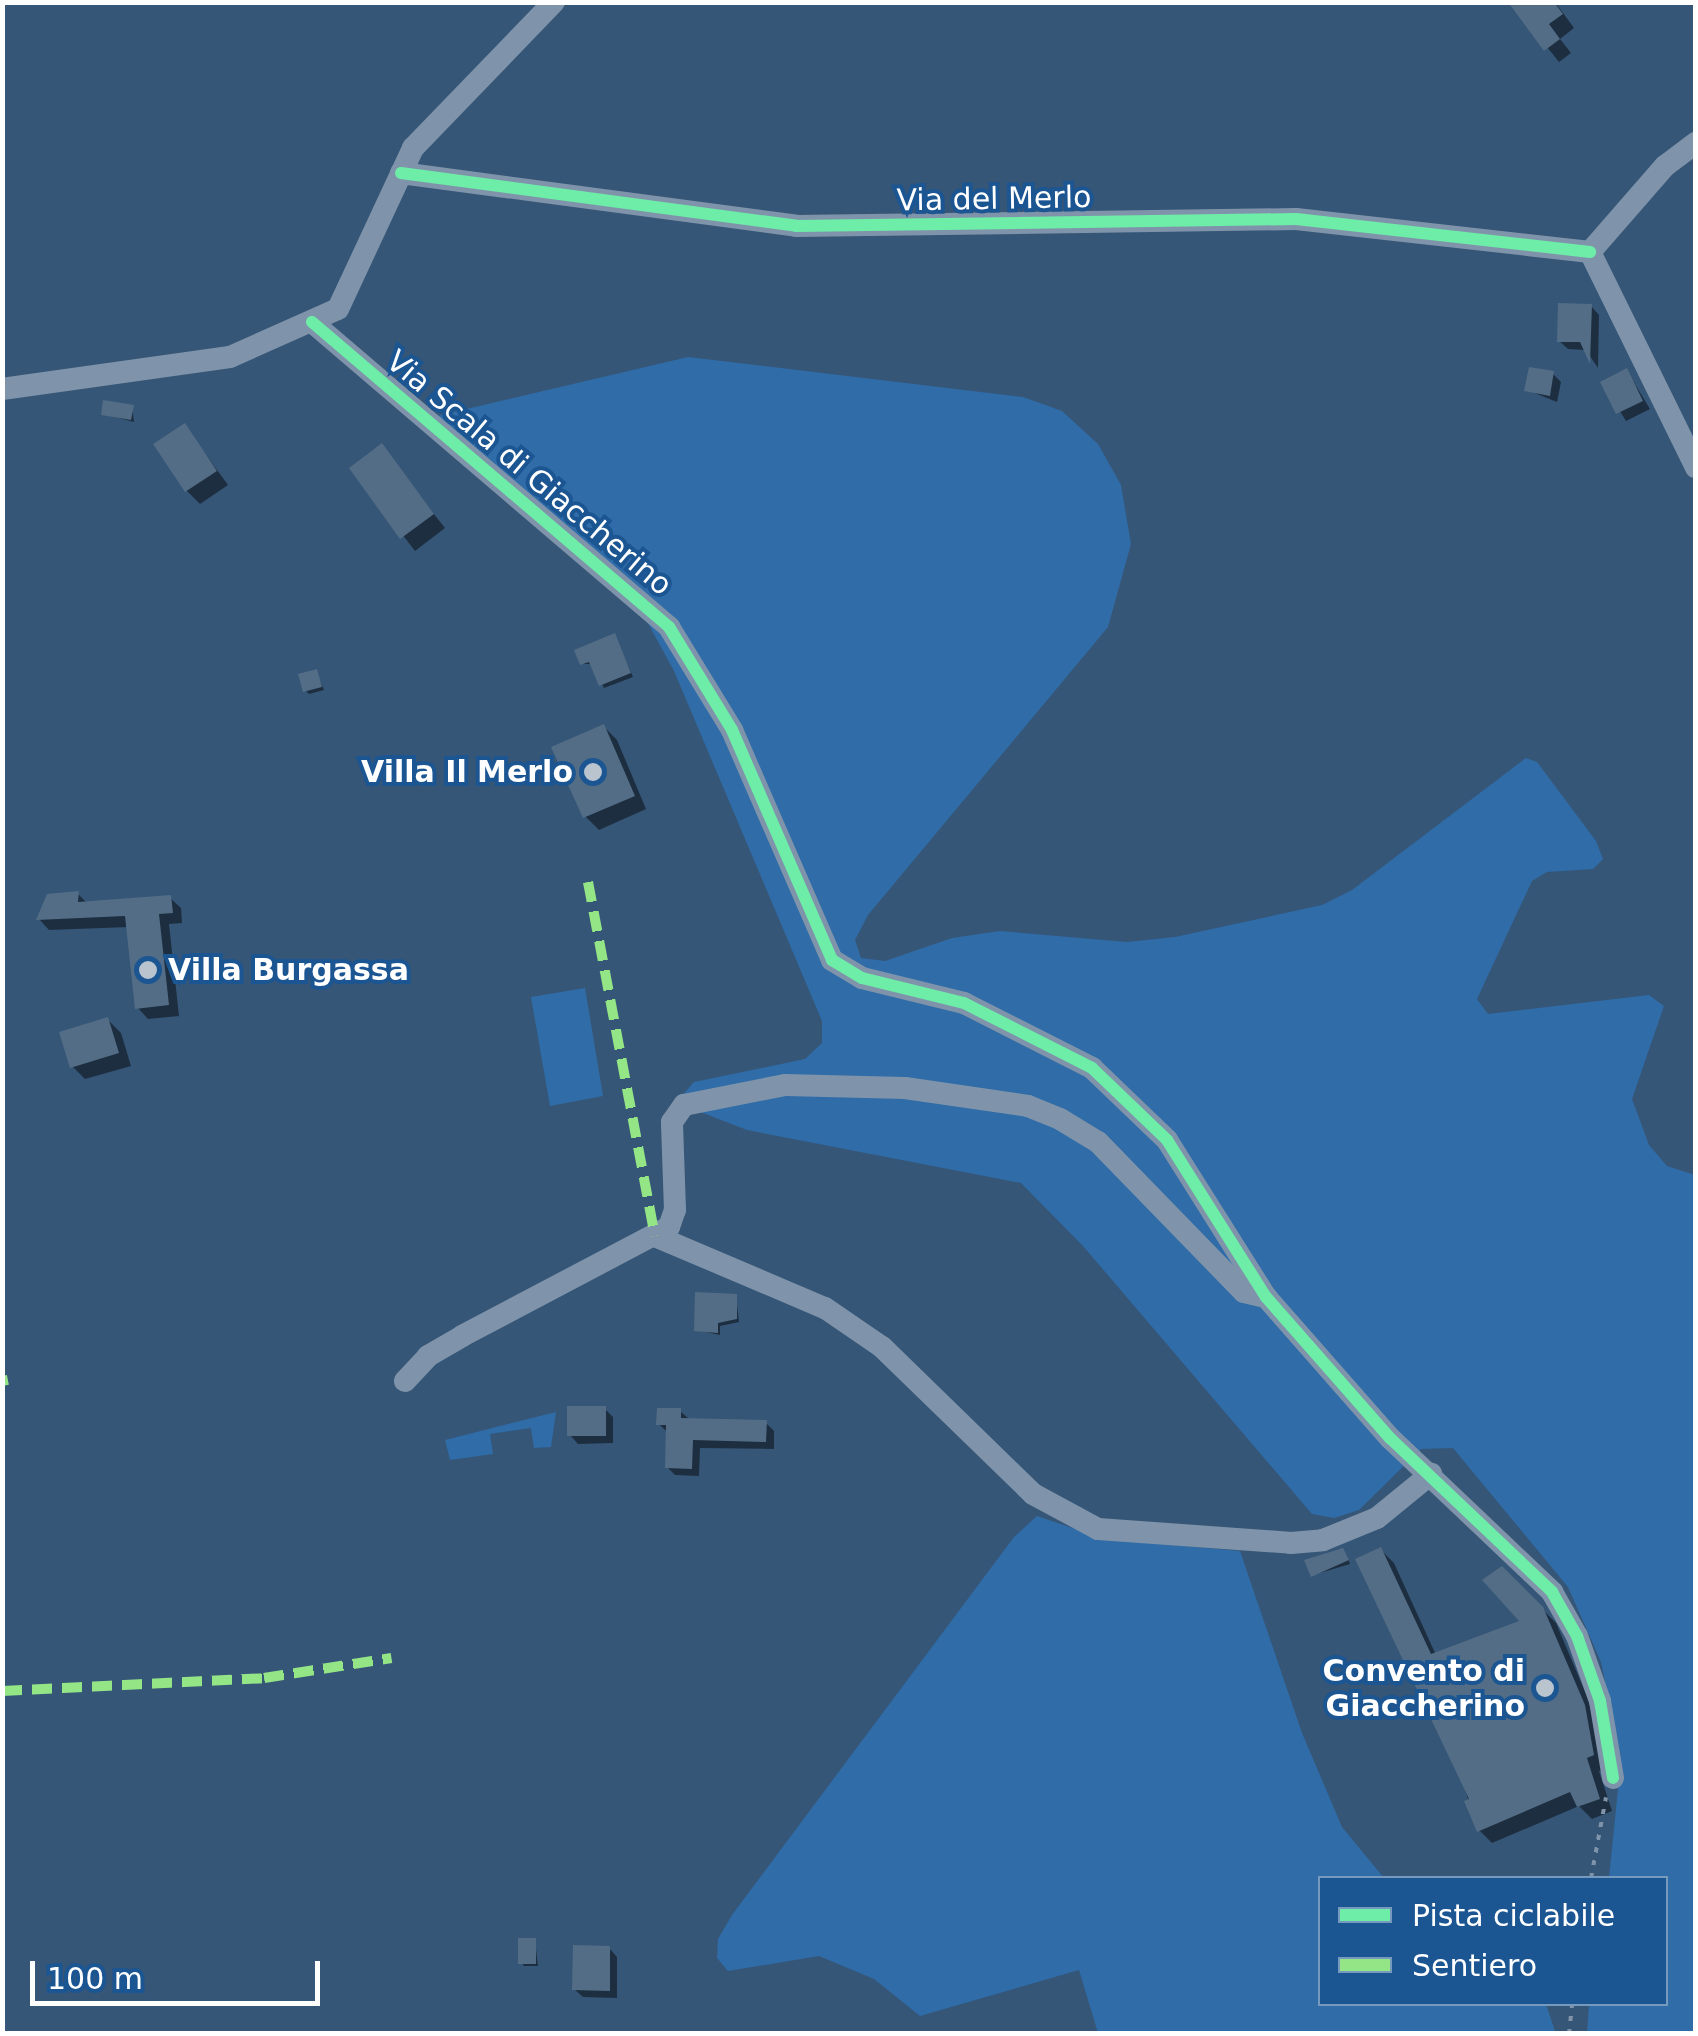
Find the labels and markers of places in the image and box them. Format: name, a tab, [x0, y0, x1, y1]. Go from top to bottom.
place label: Villa Il Merlo	[361, 754, 573, 790]
marker: Villa Il Merlo	[582, 761, 604, 783]
place label: Villa Burgassa	[168, 952, 409, 988]
marker: Villa Burgassa	[137, 959, 159, 981]
place label: Convento di Giaccherino	[1323, 1653, 1525, 1724]
marker: Convento di Giaccherino	[1534, 1677, 1556, 1699]

